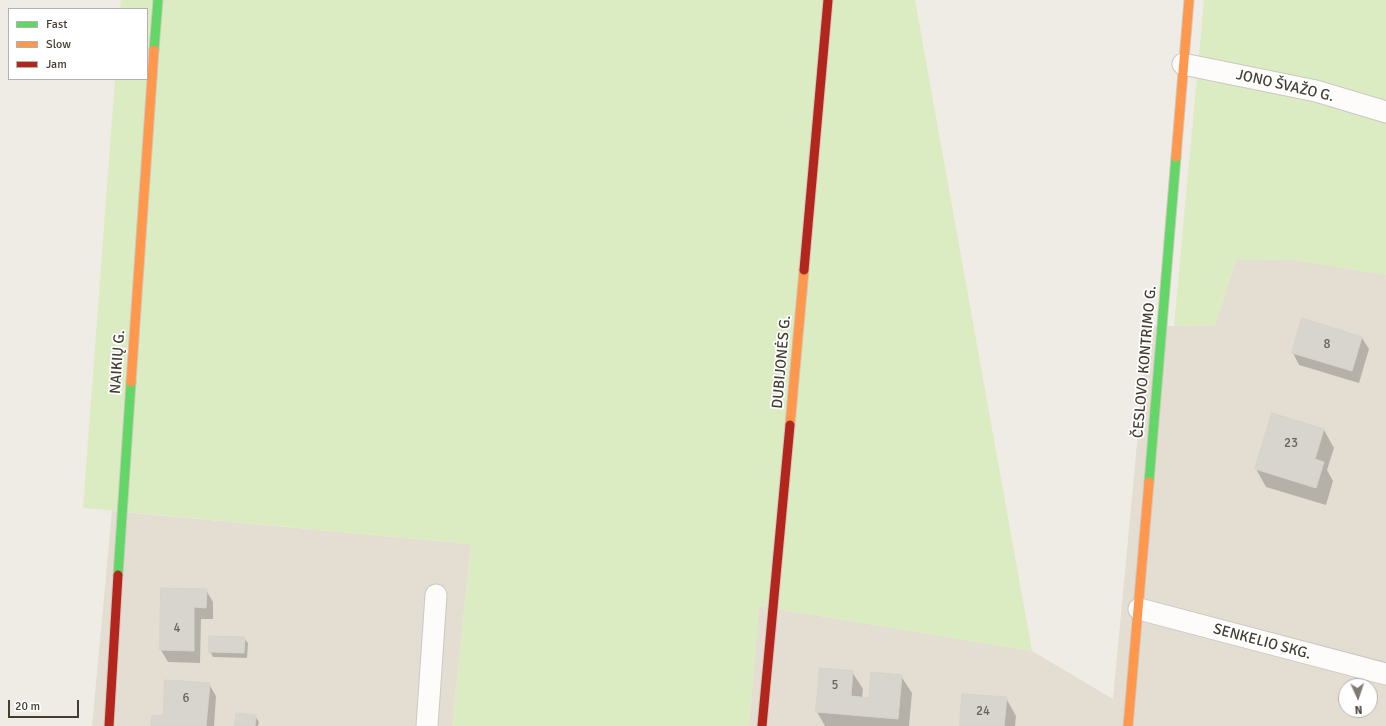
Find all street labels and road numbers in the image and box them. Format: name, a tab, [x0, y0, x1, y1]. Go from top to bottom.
street label: JONO ŠVAŽO G.	[1234, 66, 1336, 106]
street label: ČESLOVO KONTRIMO G.	[1129, 285, 1161, 439]
street label: DUBIJONĖS G.	[769, 315, 795, 409]
street label: NAIKIŲ G.	[107, 329, 129, 395]
street label: SENKELIO SKG.	[1211, 620, 1313, 664]

